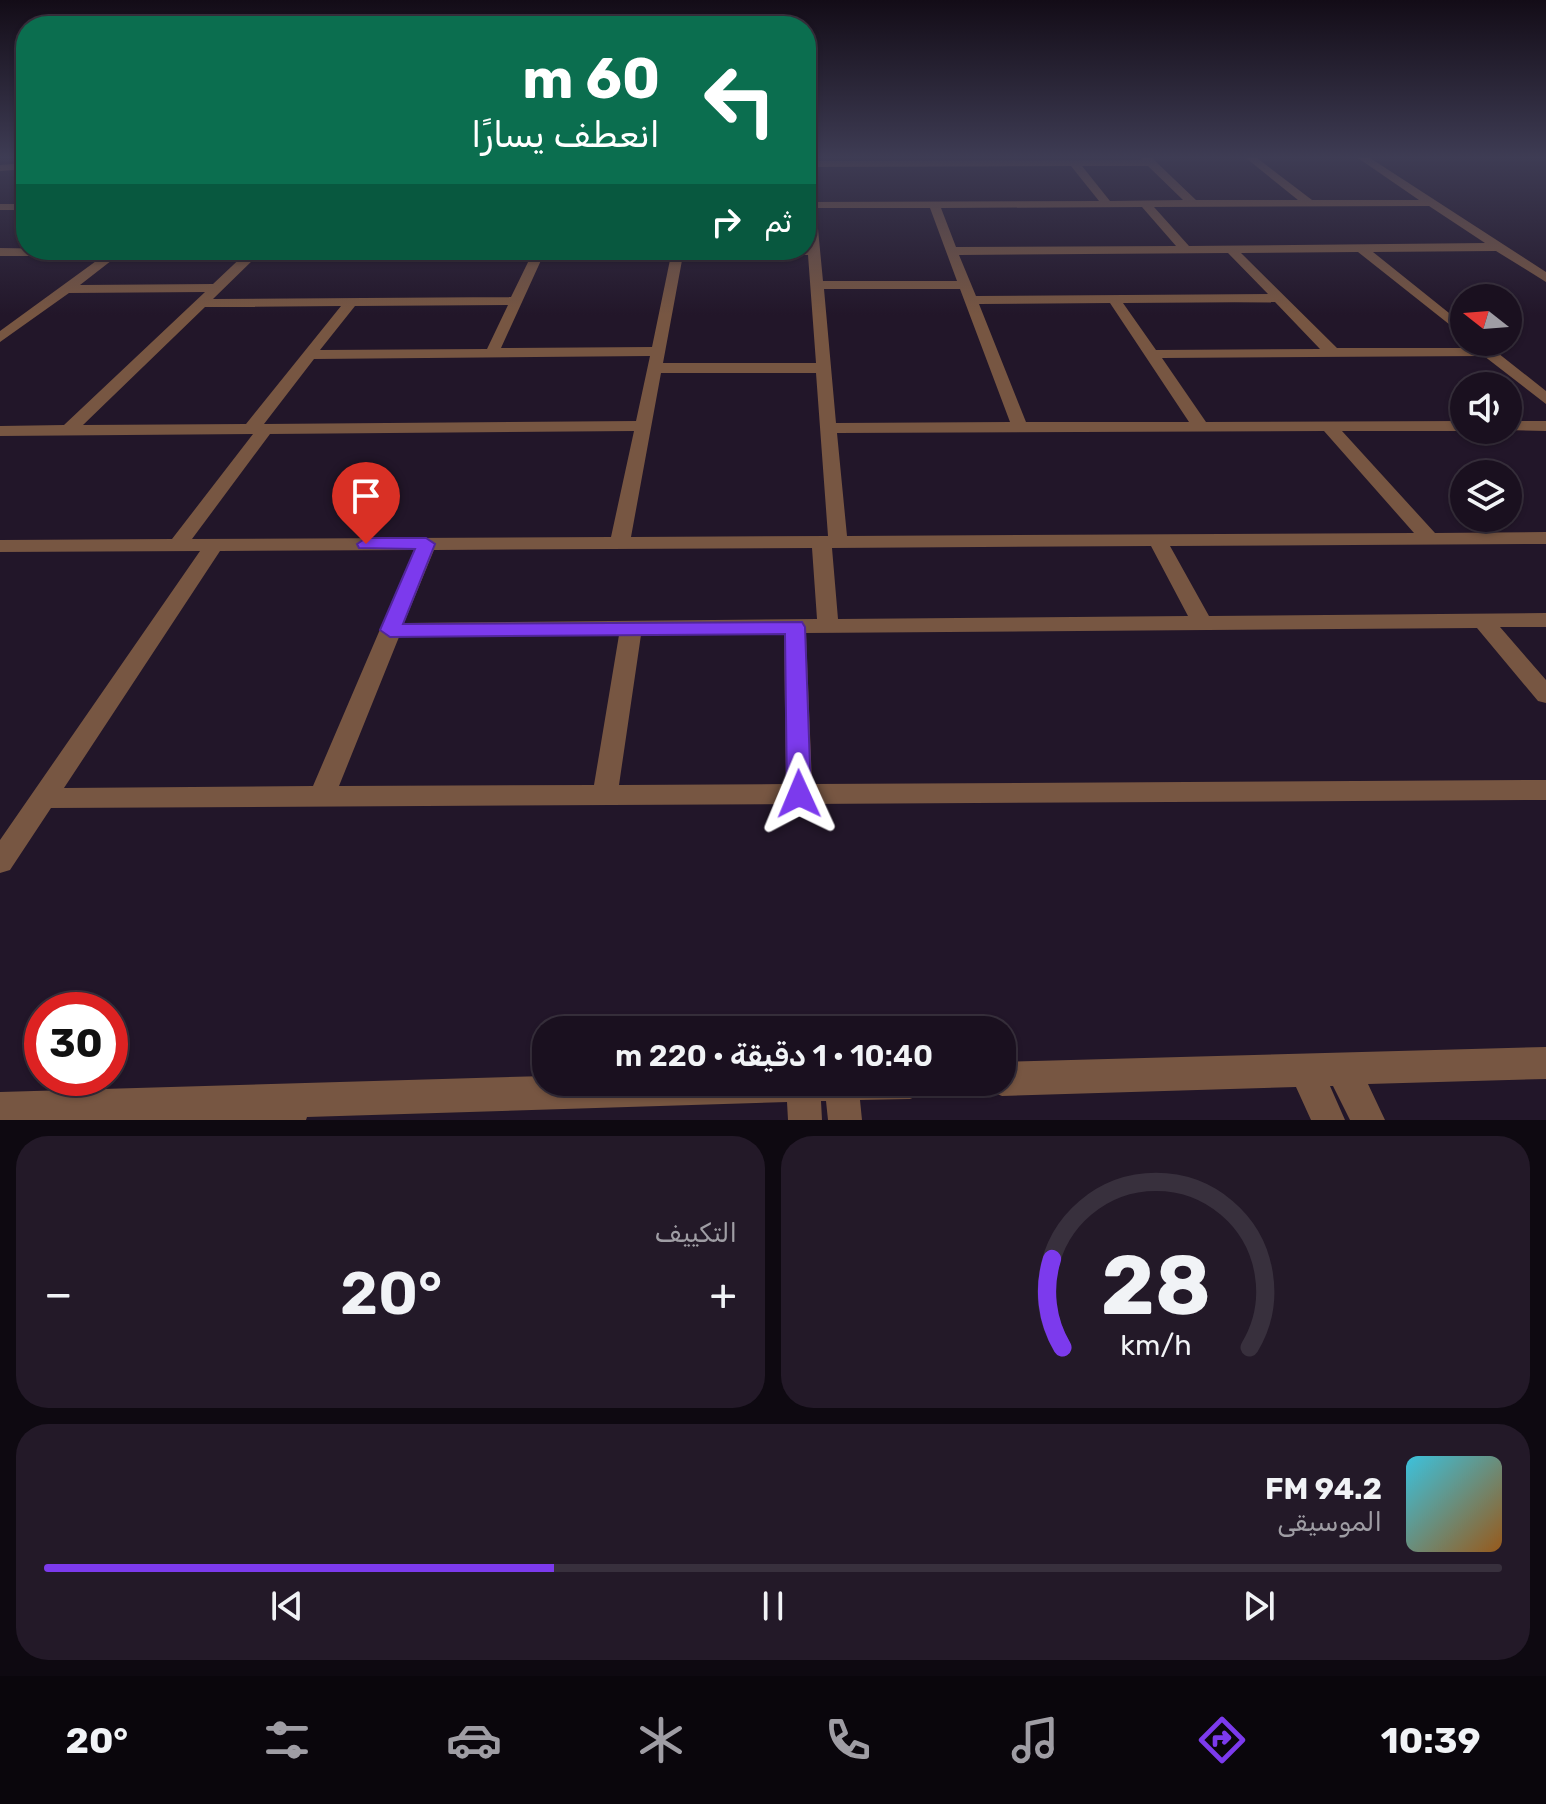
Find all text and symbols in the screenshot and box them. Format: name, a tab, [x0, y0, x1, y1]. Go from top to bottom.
text: 60 m	[522, 46, 660, 112]
icon: left	[688, 48, 792, 152]
text: انعطف يسارًا	[471, 113, 660, 156]
icon: right	[704, 200, 748, 244]
text: ثم	[764, 204, 792, 240]
north arrow	[1450, 284, 1522, 356]
map controls	[1450, 284, 1522, 532]
button: sound	[1450, 372, 1522, 444]
button: layers	[1450, 460, 1522, 532]
pin	[332, 462, 400, 544]
icon: arrive	[344, 474, 388, 518]
position arrow	[757, 752, 841, 836]
speed limit sign: 30	[24, 992, 128, 1096]
text: 10:40 · 1 دقيقة · 220 m	[615, 1038, 933, 1074]
text: التكييف	[655, 1218, 737, 1249]
text: 28	[1100, 1236, 1211, 1335]
text: 20°	[340, 1258, 442, 1329]
text: −	[44, 1268, 73, 1320]
text: +	[710, 1268, 737, 1320]
text: km/h	[1120, 1328, 1191, 1362]
text: 94.2 FM	[1265, 1471, 1382, 1507]
text: الموسيقى	[1277, 1507, 1382, 1538]
icon: previous	[265, 1584, 309, 1628]
icon: pause	[751, 1584, 795, 1628]
icon: next	[1237, 1584, 1281, 1628]
icon: filters	[259, 1712, 315, 1768]
icon: car	[446, 1712, 502, 1768]
icon: climate	[633, 1712, 689, 1768]
icon: phone	[820, 1712, 876, 1768]
icon: music	[1007, 1712, 1063, 1768]
icon: directions	[1194, 1712, 1250, 1768]
text: 20°	[65, 1719, 128, 1762]
text: 10:39	[1381, 1719, 1481, 1762]

